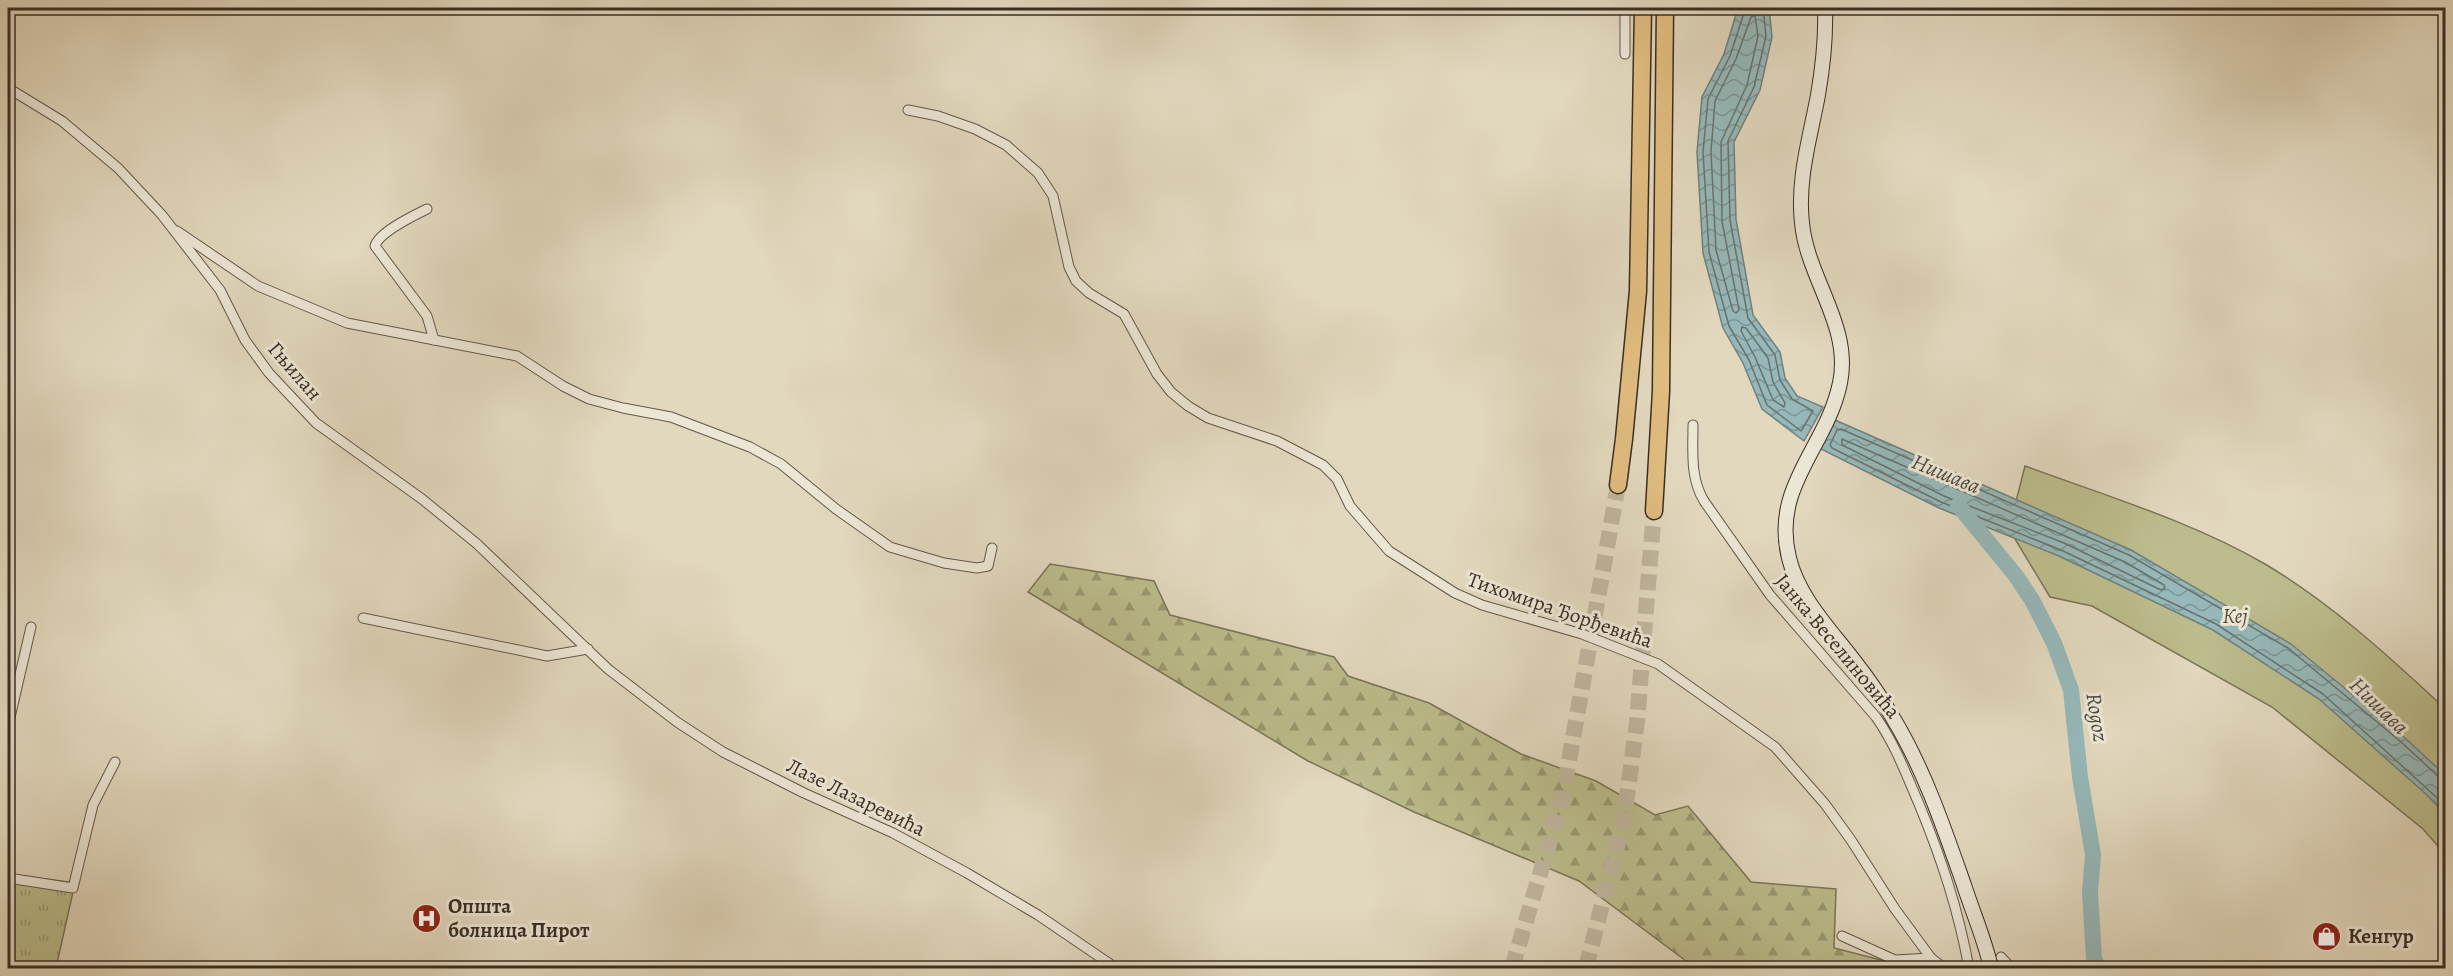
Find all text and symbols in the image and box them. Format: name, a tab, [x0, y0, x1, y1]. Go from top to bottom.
street label: Гњилан	[262, 336, 328, 406]
water label: Нишава	[1907, 447, 1985, 501]
street label: Тихомира Ђорђевића	[1464, 565, 1657, 655]
street label: Јанка Веселиновића	[1769, 567, 1907, 725]
park label: Кеј	[2222, 602, 2248, 630]
water label: Нишава	[2343, 670, 2415, 742]
water label: Rogoz	[2078, 691, 2116, 744]
street label: Лазе Лазаревића	[782, 751, 930, 843]
place label: Општа болница Пирот	[448, 892, 590, 944]
hospital icon: Општа болница Пирот	[411, 902, 443, 934]
shop icon: Кенгур	[2311, 920, 2343, 952]
place label: Кенгур	[2348, 922, 2414, 950]

